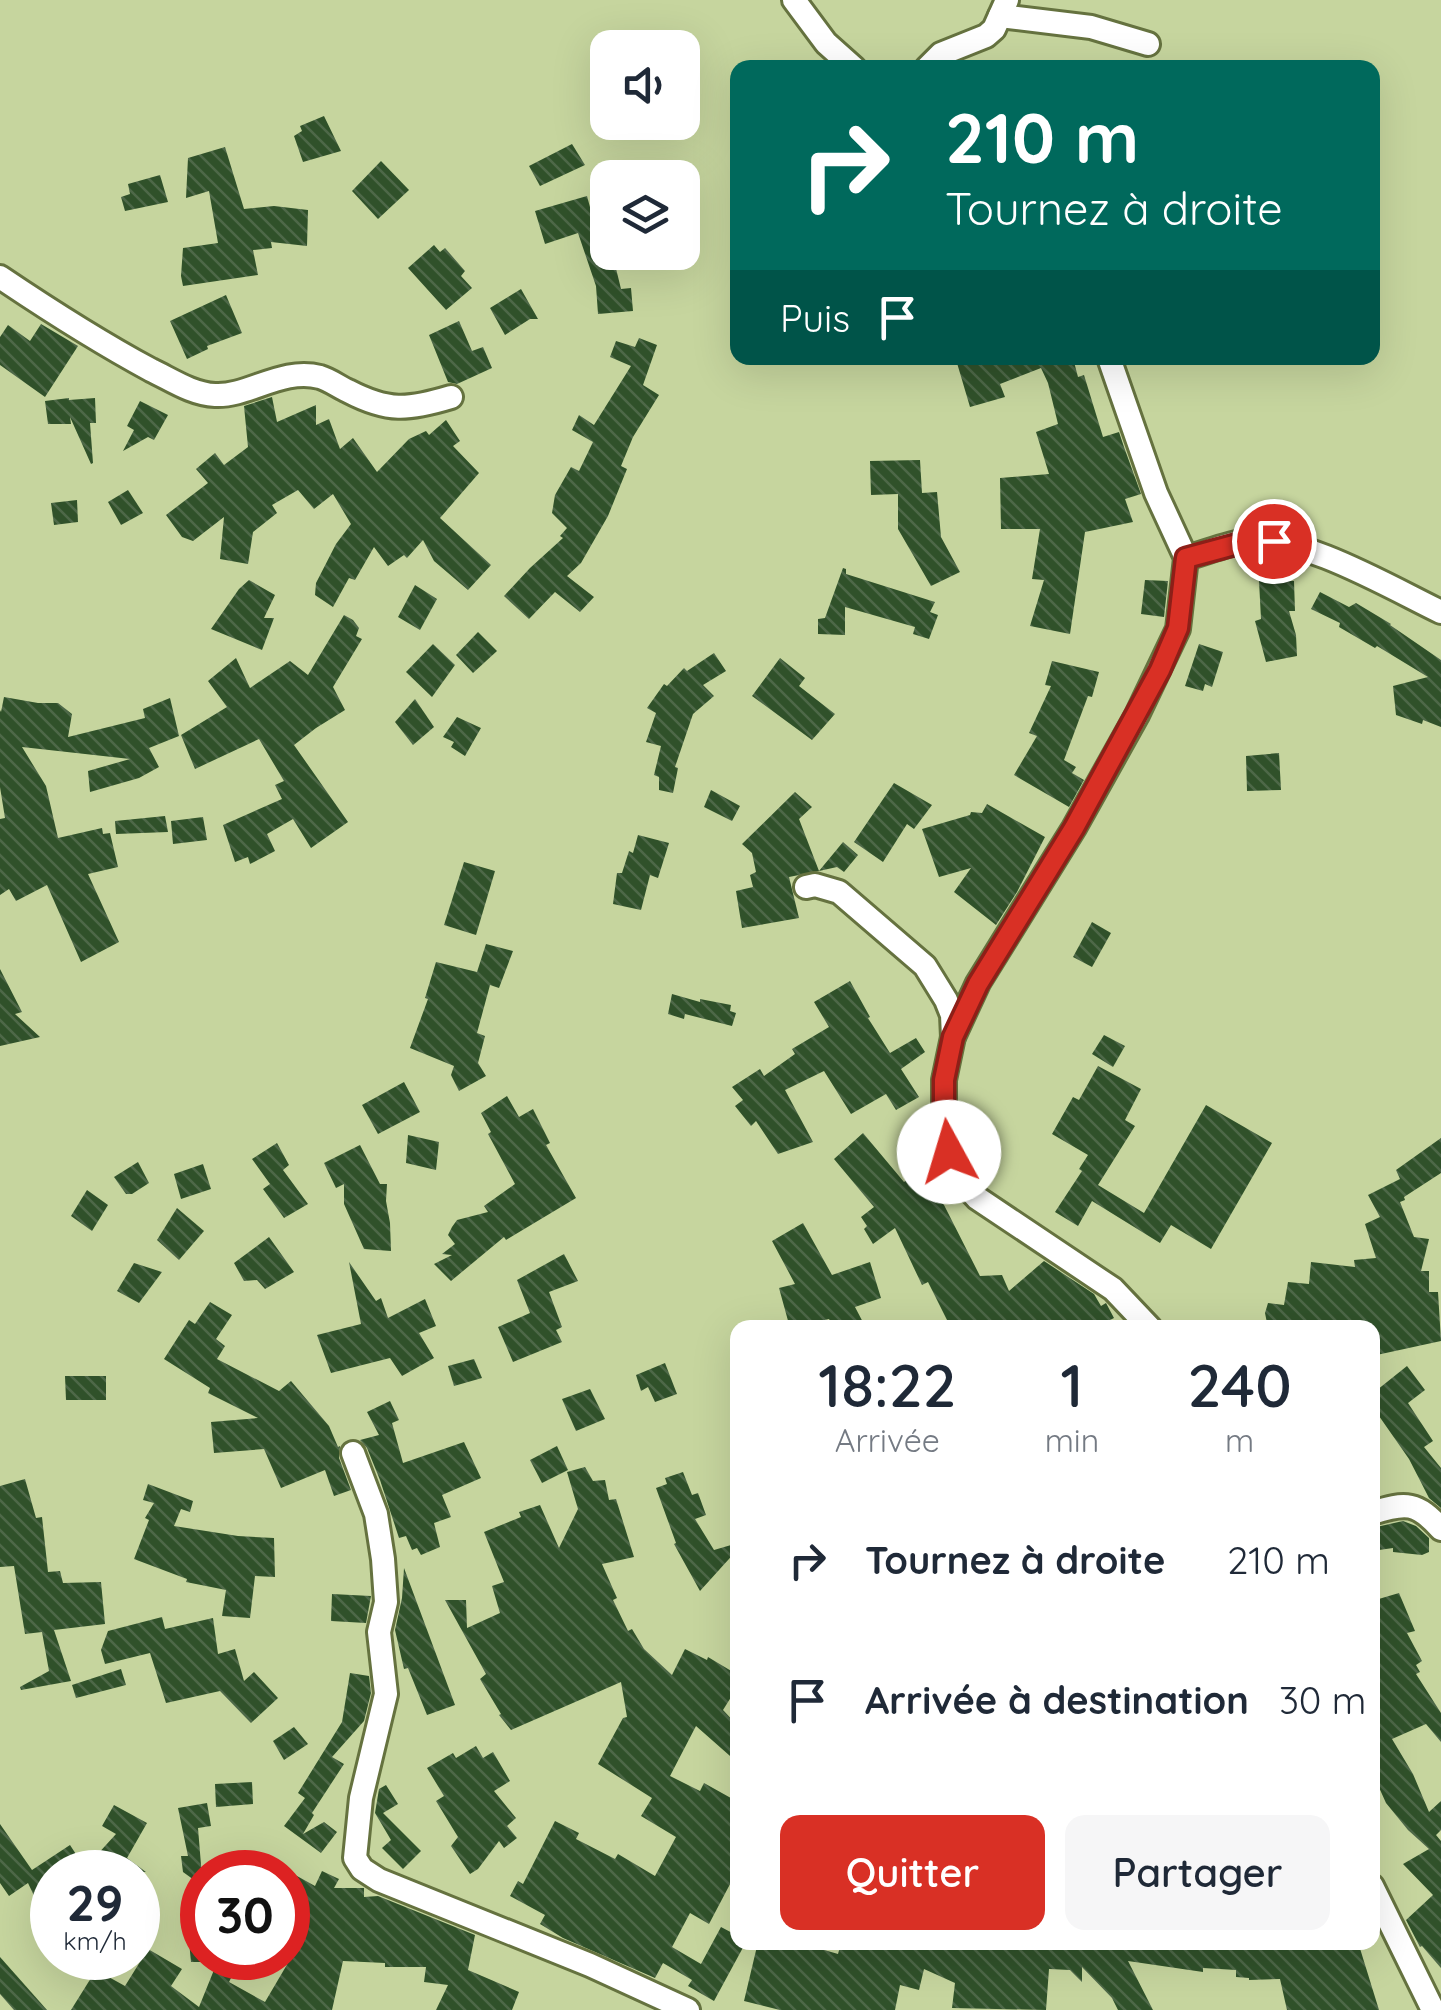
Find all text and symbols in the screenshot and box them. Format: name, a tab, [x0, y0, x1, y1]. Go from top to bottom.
map controls	[590, 30, 700, 270]
button: sound	[590, 30, 700, 140]
text: 210 m	[945, 93, 1139, 181]
icon: right	[780, 100, 910, 230]
button: layers	[590, 160, 700, 270]
text: Tournez à droite	[945, 180, 1283, 236]
icon: arrive	[870, 290, 925, 345]
text: Puis	[780, 294, 850, 342]
pin	[1232, 499, 1317, 584]
icon: arrive	[1247, 514, 1302, 569]
position arrow	[897, 1100, 1001, 1204]
text: 18:22	[818, 1347, 956, 1422]
text: 1	[1060, 1347, 1083, 1422]
text: 240	[1188, 1347, 1292, 1422]
text: Arrivée	[835, 1420, 940, 1460]
text: min	[1045, 1420, 1099, 1460]
text: m	[1225, 1420, 1254, 1460]
icon: right	[780, 1533, 835, 1588]
text: Tournez à droite	[865, 1536, 1165, 1584]
text: 210 m	[1227, 1536, 1330, 1584]
icon: arrive	[780, 1673, 835, 1728]
text: Arrivée à destination	[865, 1676, 1249, 1724]
text: 30 m	[1279, 1676, 1366, 1724]
button: Quitter	[780, 1815, 1045, 1930]
button: Partager	[1065, 1815, 1330, 1930]
speed limit sign: 30	[180, 1850, 310, 1980]
text: 29	[67, 1871, 123, 1934]
text: km/h	[63, 1925, 127, 1956]

